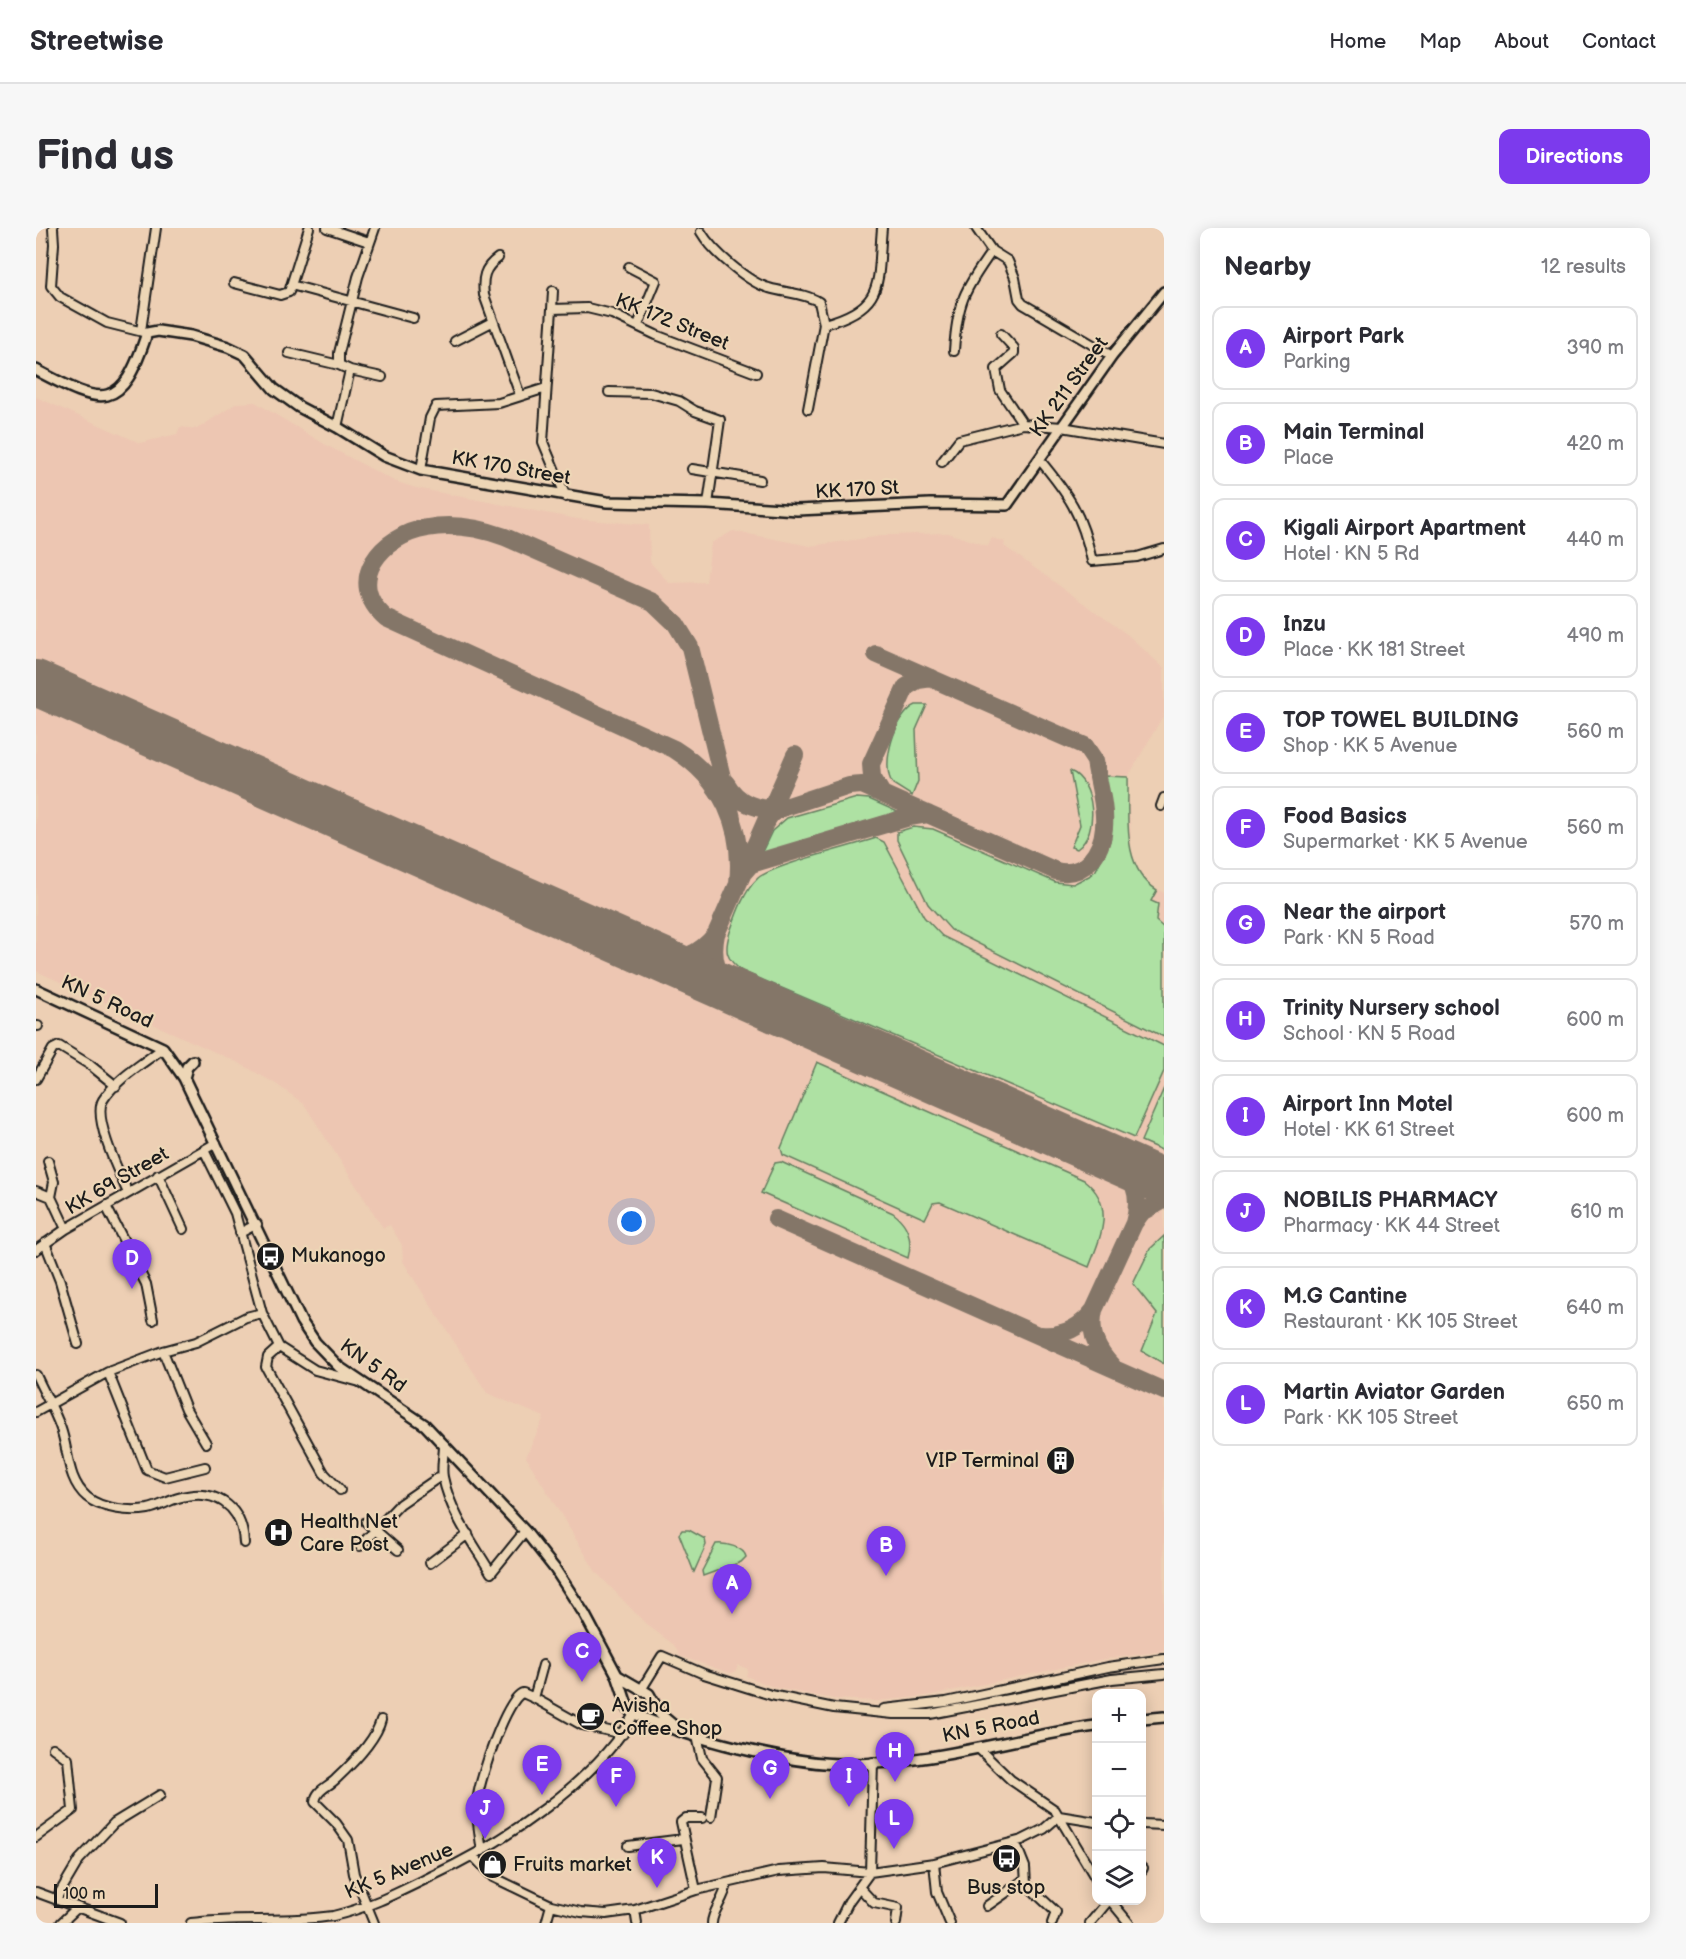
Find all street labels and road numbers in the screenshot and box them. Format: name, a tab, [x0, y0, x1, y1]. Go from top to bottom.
street label: KK 172 Street	[612, 288, 732, 356]
street label: KK 211 Street	[1025, 332, 1113, 442]
street label: KK 170 Street	[450, 446, 572, 490]
street label: KK 170 St	[815, 476, 899, 504]
street label: KN 5 Road	[57, 970, 157, 1034]
street label: KK 69 Street	[61, 1142, 173, 1220]
street label: KN 5 Rd	[335, 1334, 411, 1398]
street label: KN 5 Road	[940, 1706, 1042, 1748]
street label: KK 5 Avenue	[341, 1837, 457, 1905]

